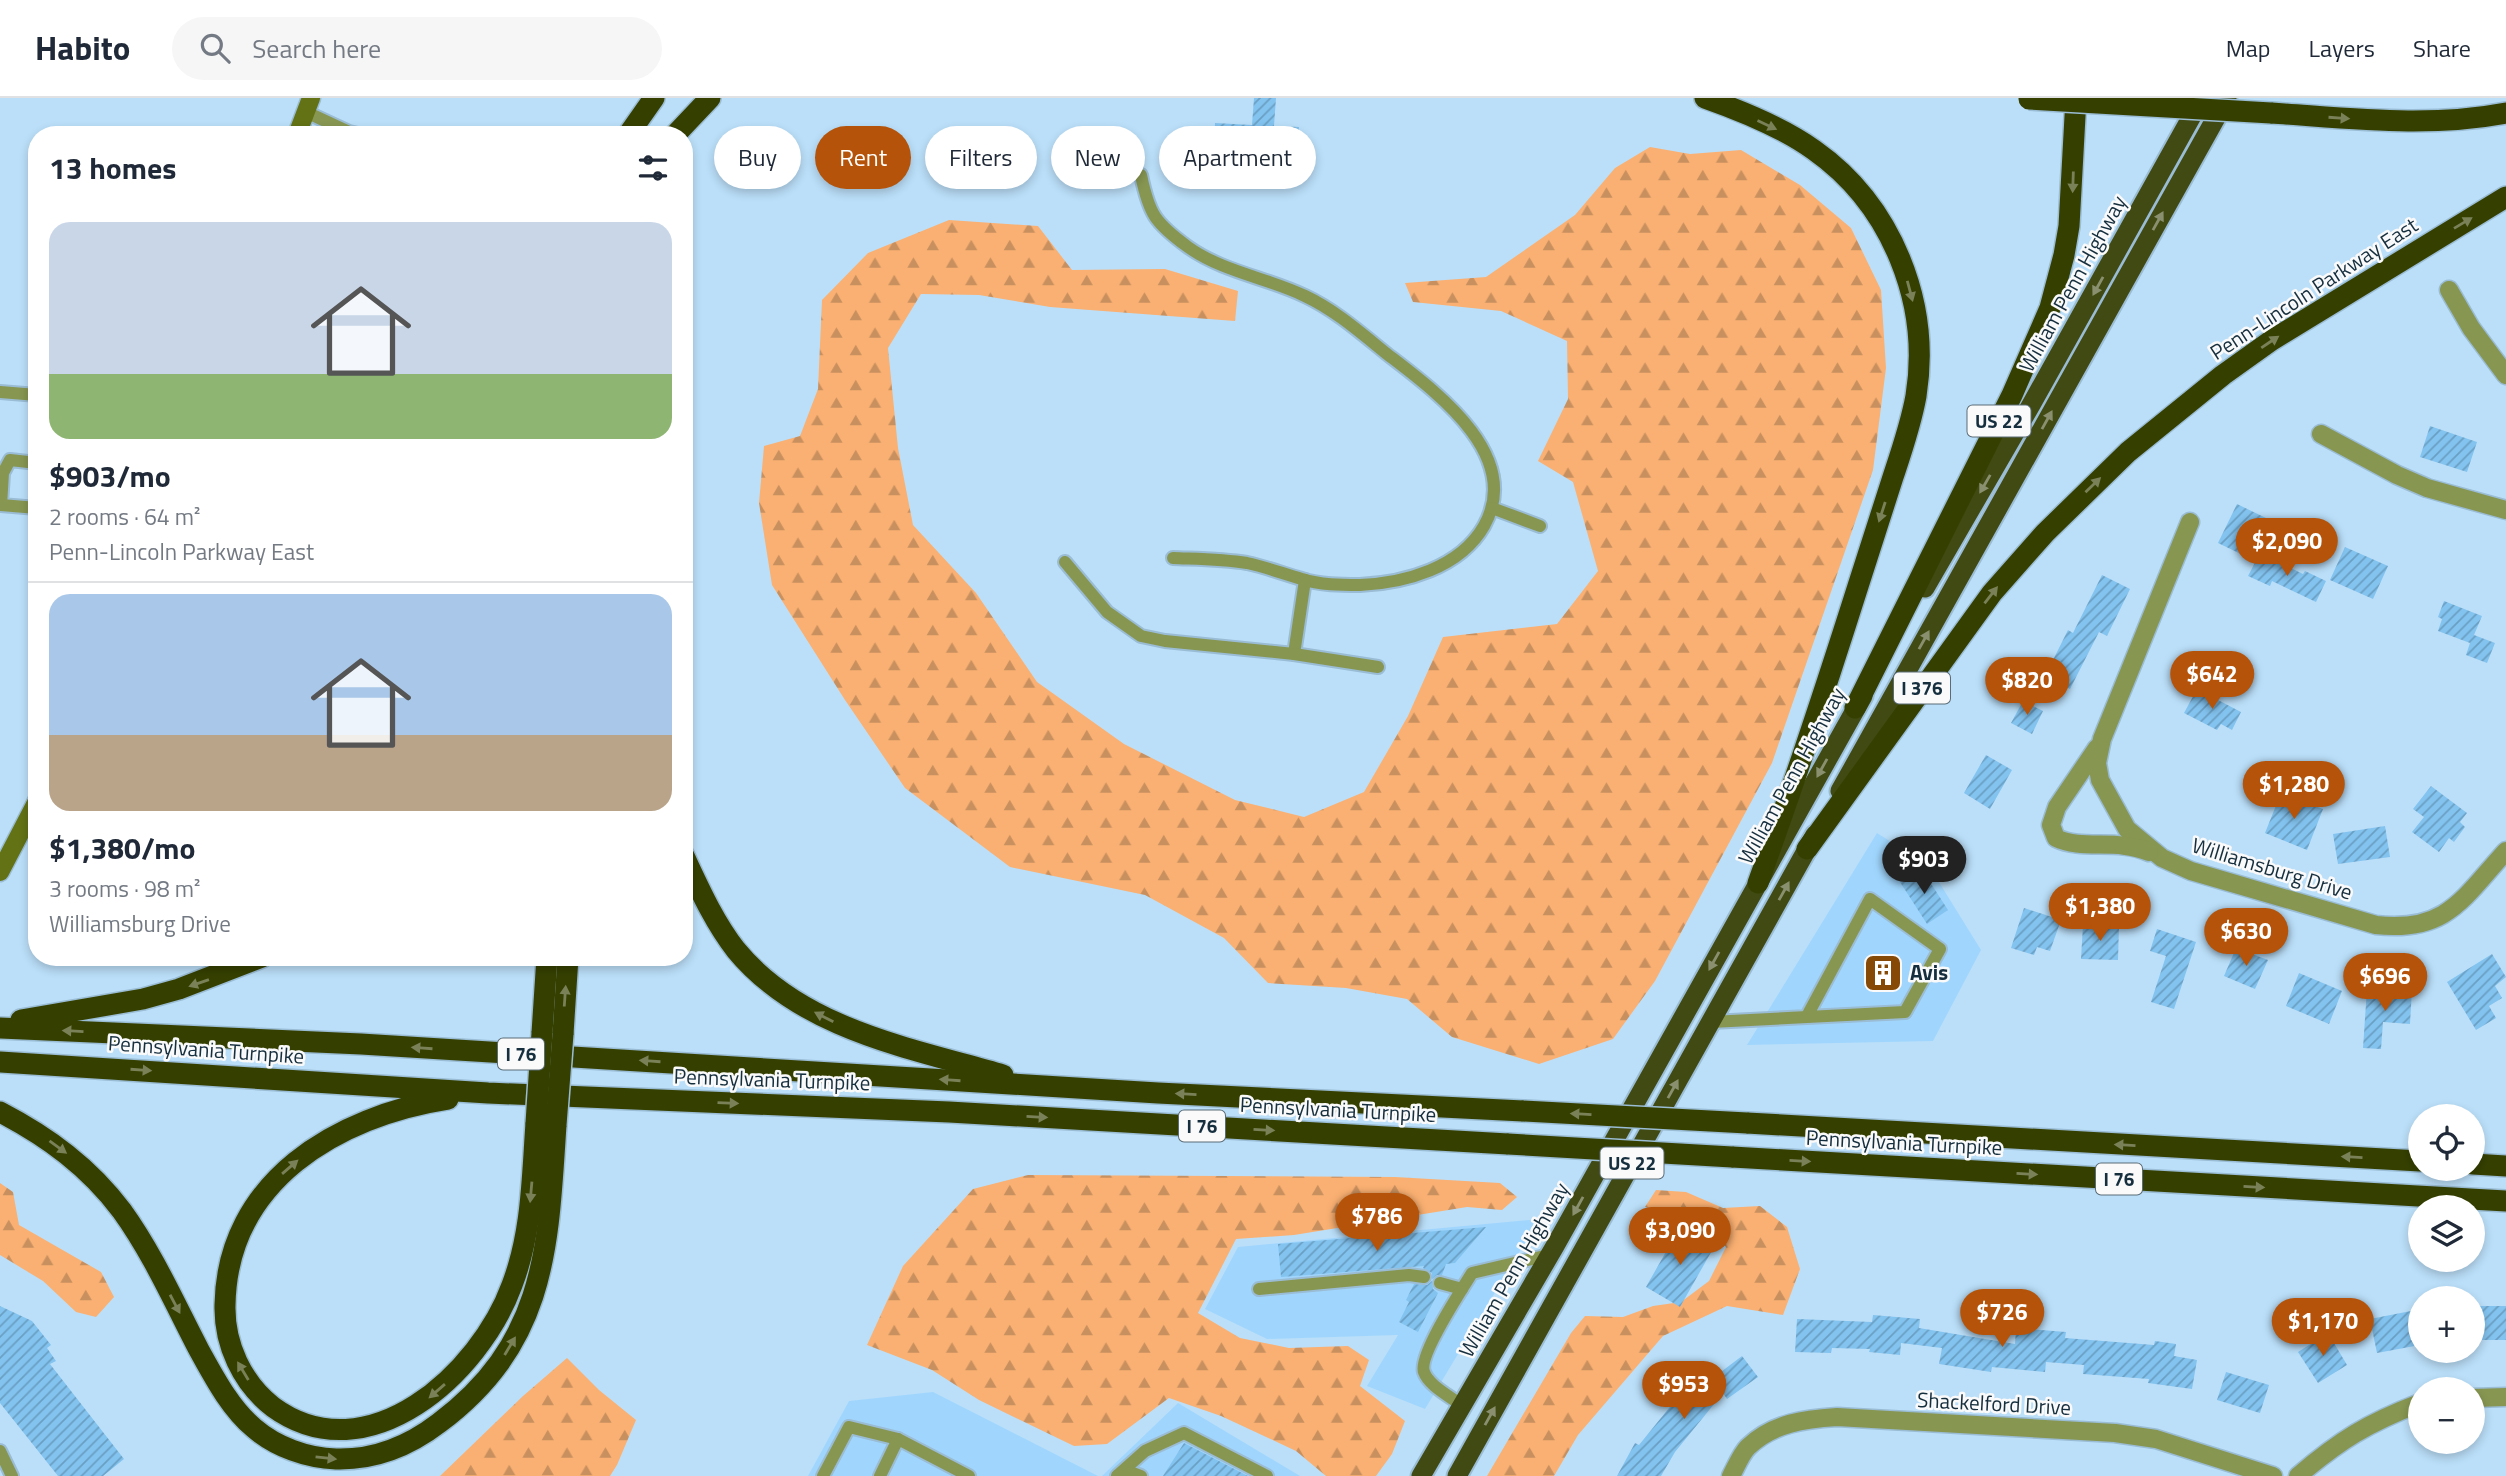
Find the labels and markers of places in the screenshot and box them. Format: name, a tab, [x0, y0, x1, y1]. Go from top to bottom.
pin: $2,090	[2230, 518, 2344, 578]
pin: $642	[2171, 652, 2253, 711]
pin: $820	[1986, 658, 2068, 717]
pin: $1,280	[2237, 762, 2351, 821]
pin: $903	[1883, 836, 1965, 896]
pin: $1,380	[2043, 884, 2157, 943]
pin: $630	[2205, 908, 2287, 968]
building icon: Avis	[1862, 952, 1904, 994]
pin: $696	[2344, 954, 2426, 1013]
place label: Avis	[1910, 956, 1948, 988]
pin: $786	[1336, 1194, 1418, 1253]
pin: $3,090	[1623, 1208, 1737, 1267]
pin: $726	[1961, 1290, 2043, 1349]
pin: $1,170	[2266, 1298, 2380, 1358]
pin: $953	[1643, 1362, 1725, 1421]

